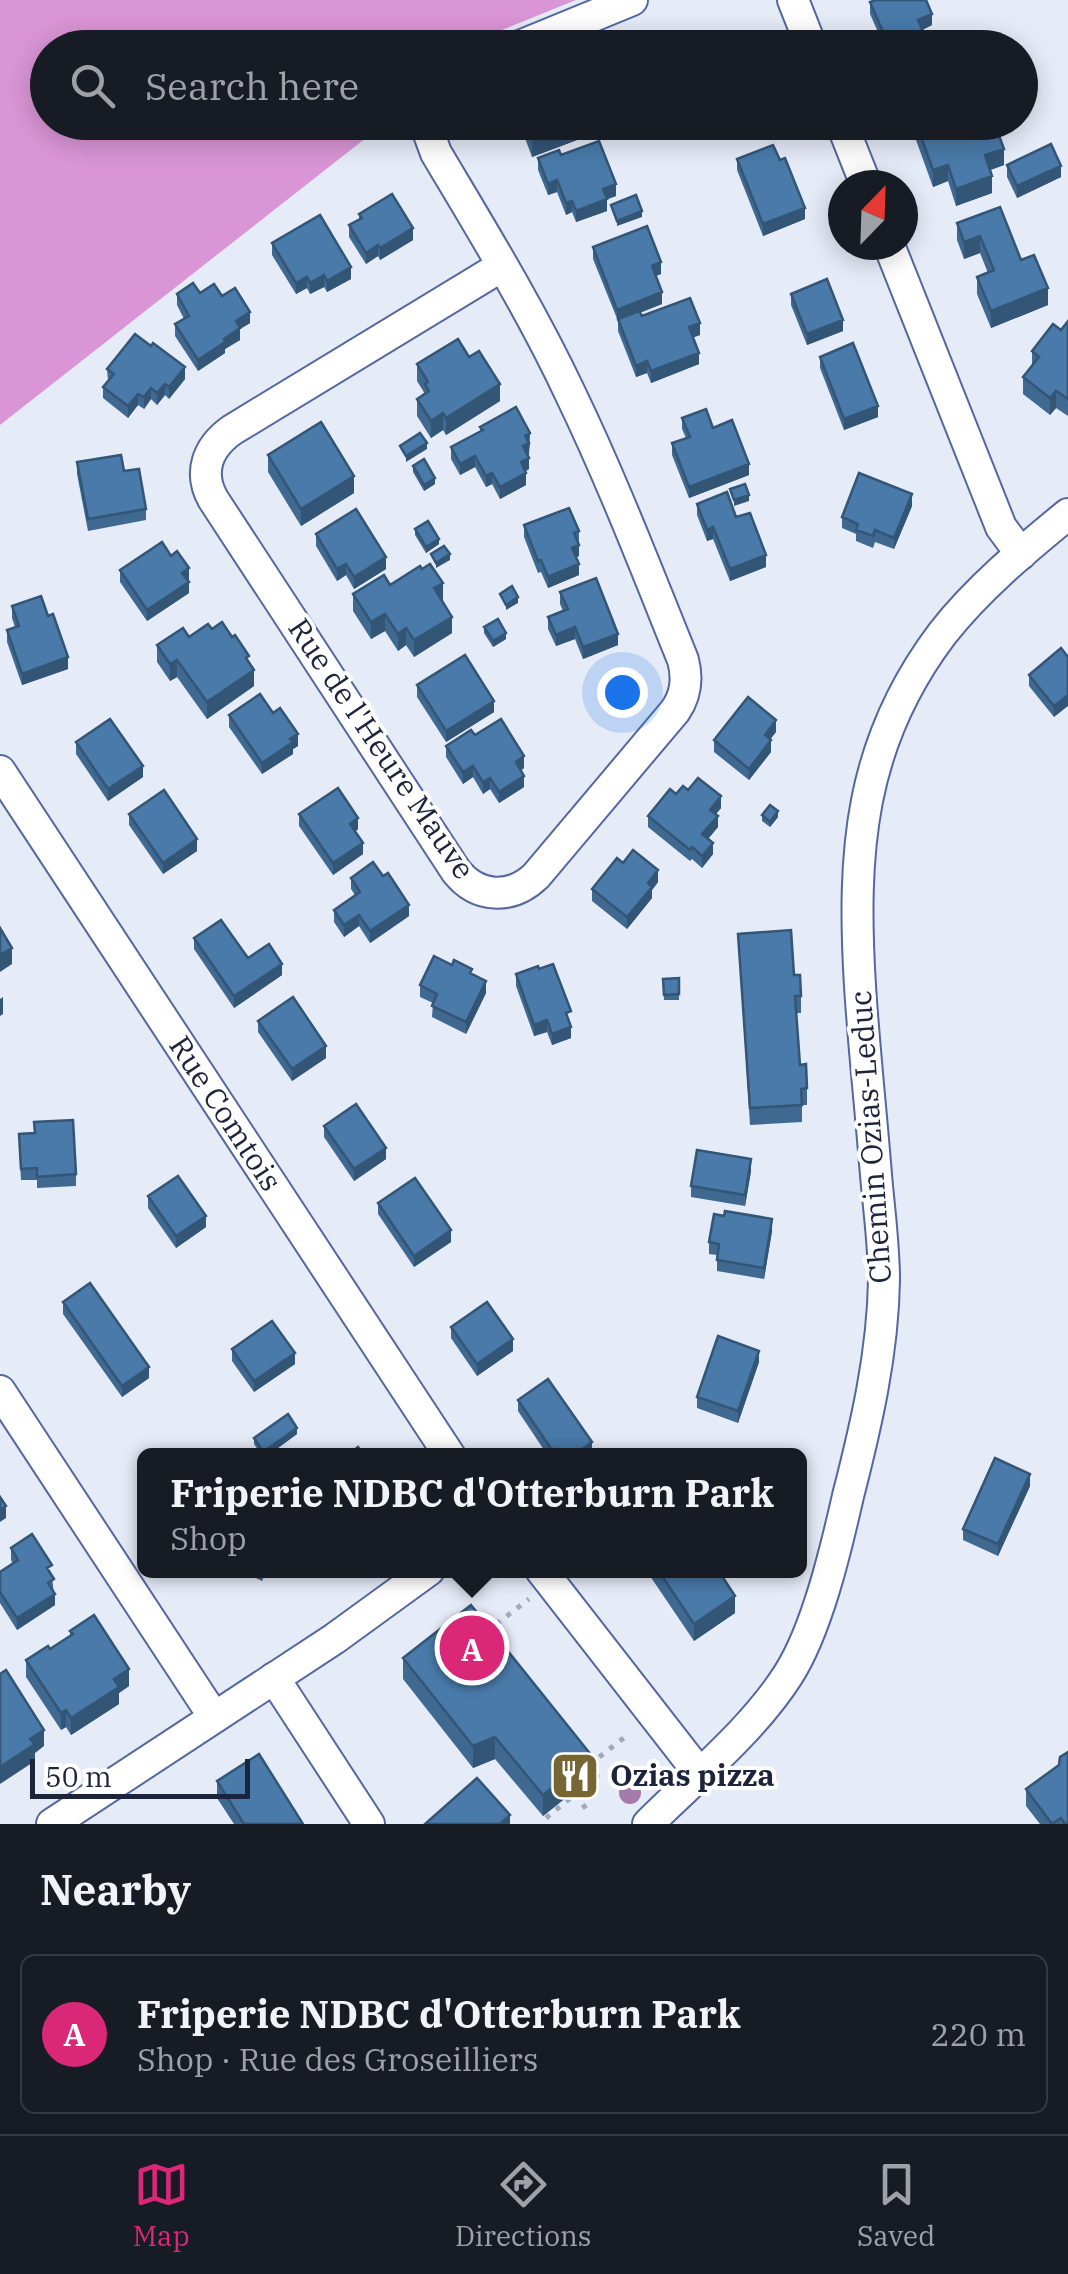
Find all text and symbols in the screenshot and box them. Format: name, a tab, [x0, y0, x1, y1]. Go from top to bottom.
search box	[30, 30, 1038, 140]
icon: search	[65, 58, 120, 113]
text: Search here	[145, 61, 359, 110]
north arrow	[828, 170, 918, 260]
street label: Rue de l'Heure Mauve	[280, 610, 484, 886]
your location	[597, 667, 648, 718]
street label: Chemin Ozias-Leduc	[840, 989, 899, 1285]
street label: Rue Comtois	[161, 1028, 292, 1198]
popup	[137, 1448, 807, 1578]
text: Friperie NDBC d'Otterburn Park	[170, 1468, 774, 1517]
text: Shop	[170, 1517, 247, 1559]
pin: A	[440, 1610, 504, 1686]
restaurant icon: Ozias pizza	[549, 1750, 601, 1802]
scale bar	[30, 1754, 250, 1798]
place label: Ozias pizza	[610, 1755, 775, 1794]
text: 50 m	[45, 1758, 112, 1795]
text: Nearby	[40, 1862, 191, 1917]
text: Friperie NDBC d'Otterburn Park	[137, 1989, 741, 2038]
text: A	[63, 2013, 86, 2055]
text: 220 m	[930, 2013, 1026, 2055]
text: Shop · Rue des Groseilliers	[137, 2038, 538, 2080]
tab: Map	[133, 2157, 190, 2254]
tab: Directions	[455, 2157, 592, 2254]
tab: Saved	[857, 2157, 935, 2254]

